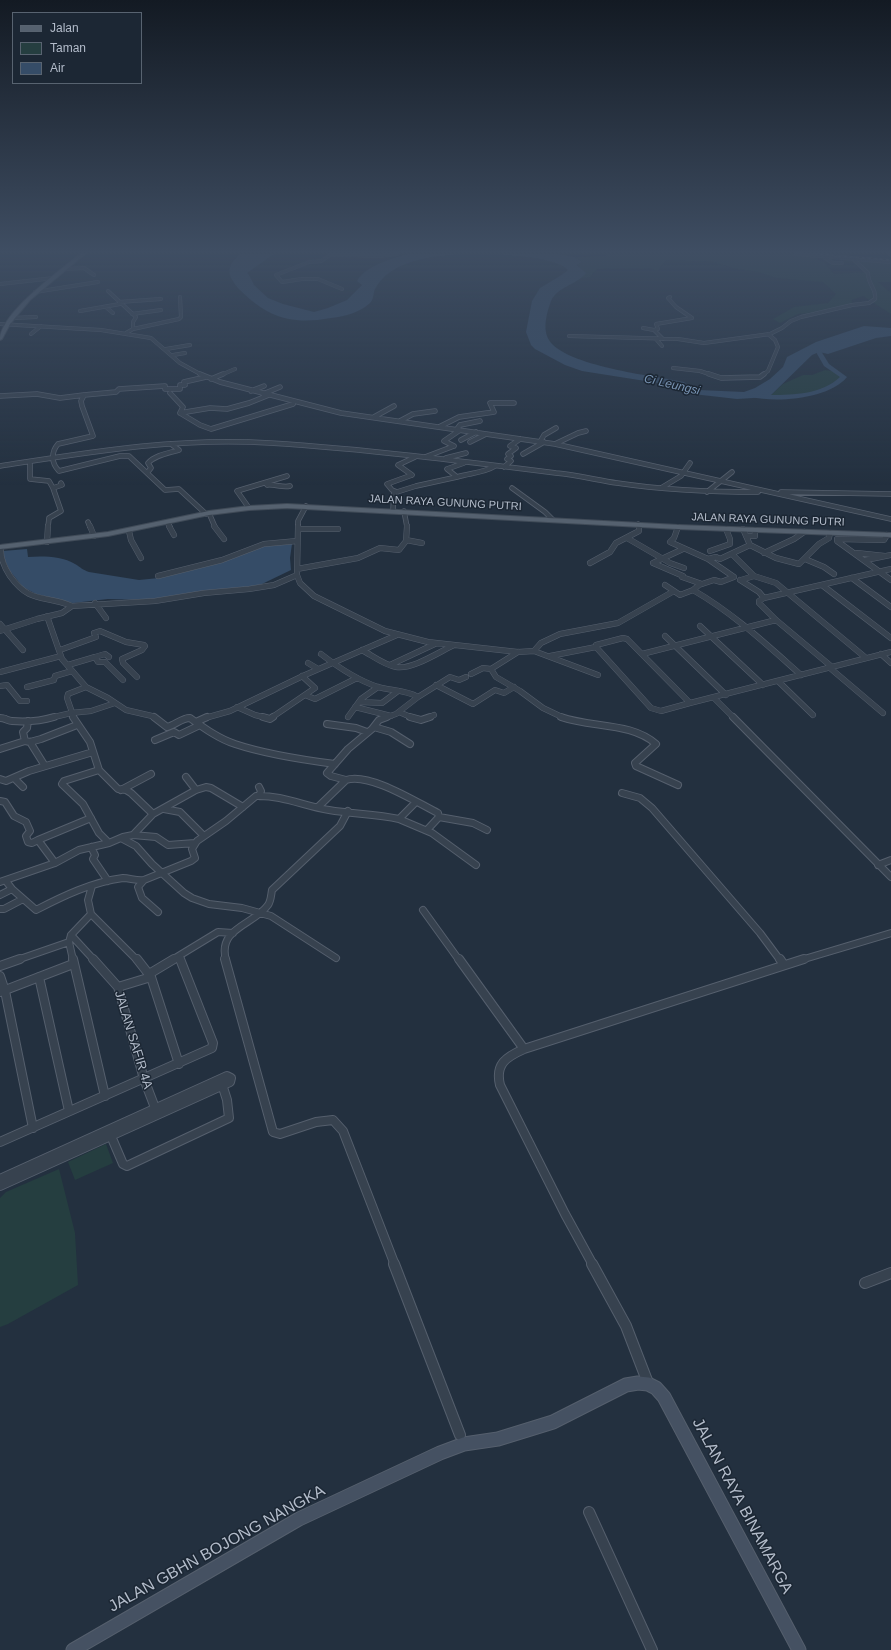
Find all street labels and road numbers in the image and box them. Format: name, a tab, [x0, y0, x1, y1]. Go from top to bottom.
street label: JALAN RAYA GUNUNG PUTRI	[368, 492, 522, 514]
street label: JALAN RAYA GUNUNG PUTRI	[691, 511, 845, 529]
street label: JALAN SAFIR 4A	[111, 989, 155, 1091]
street label: JALAN RAYA BINAMARGA	[688, 1415, 796, 1597]
street label: JALAN GBHN BOJONG NANGKA	[105, 1481, 329, 1617]

